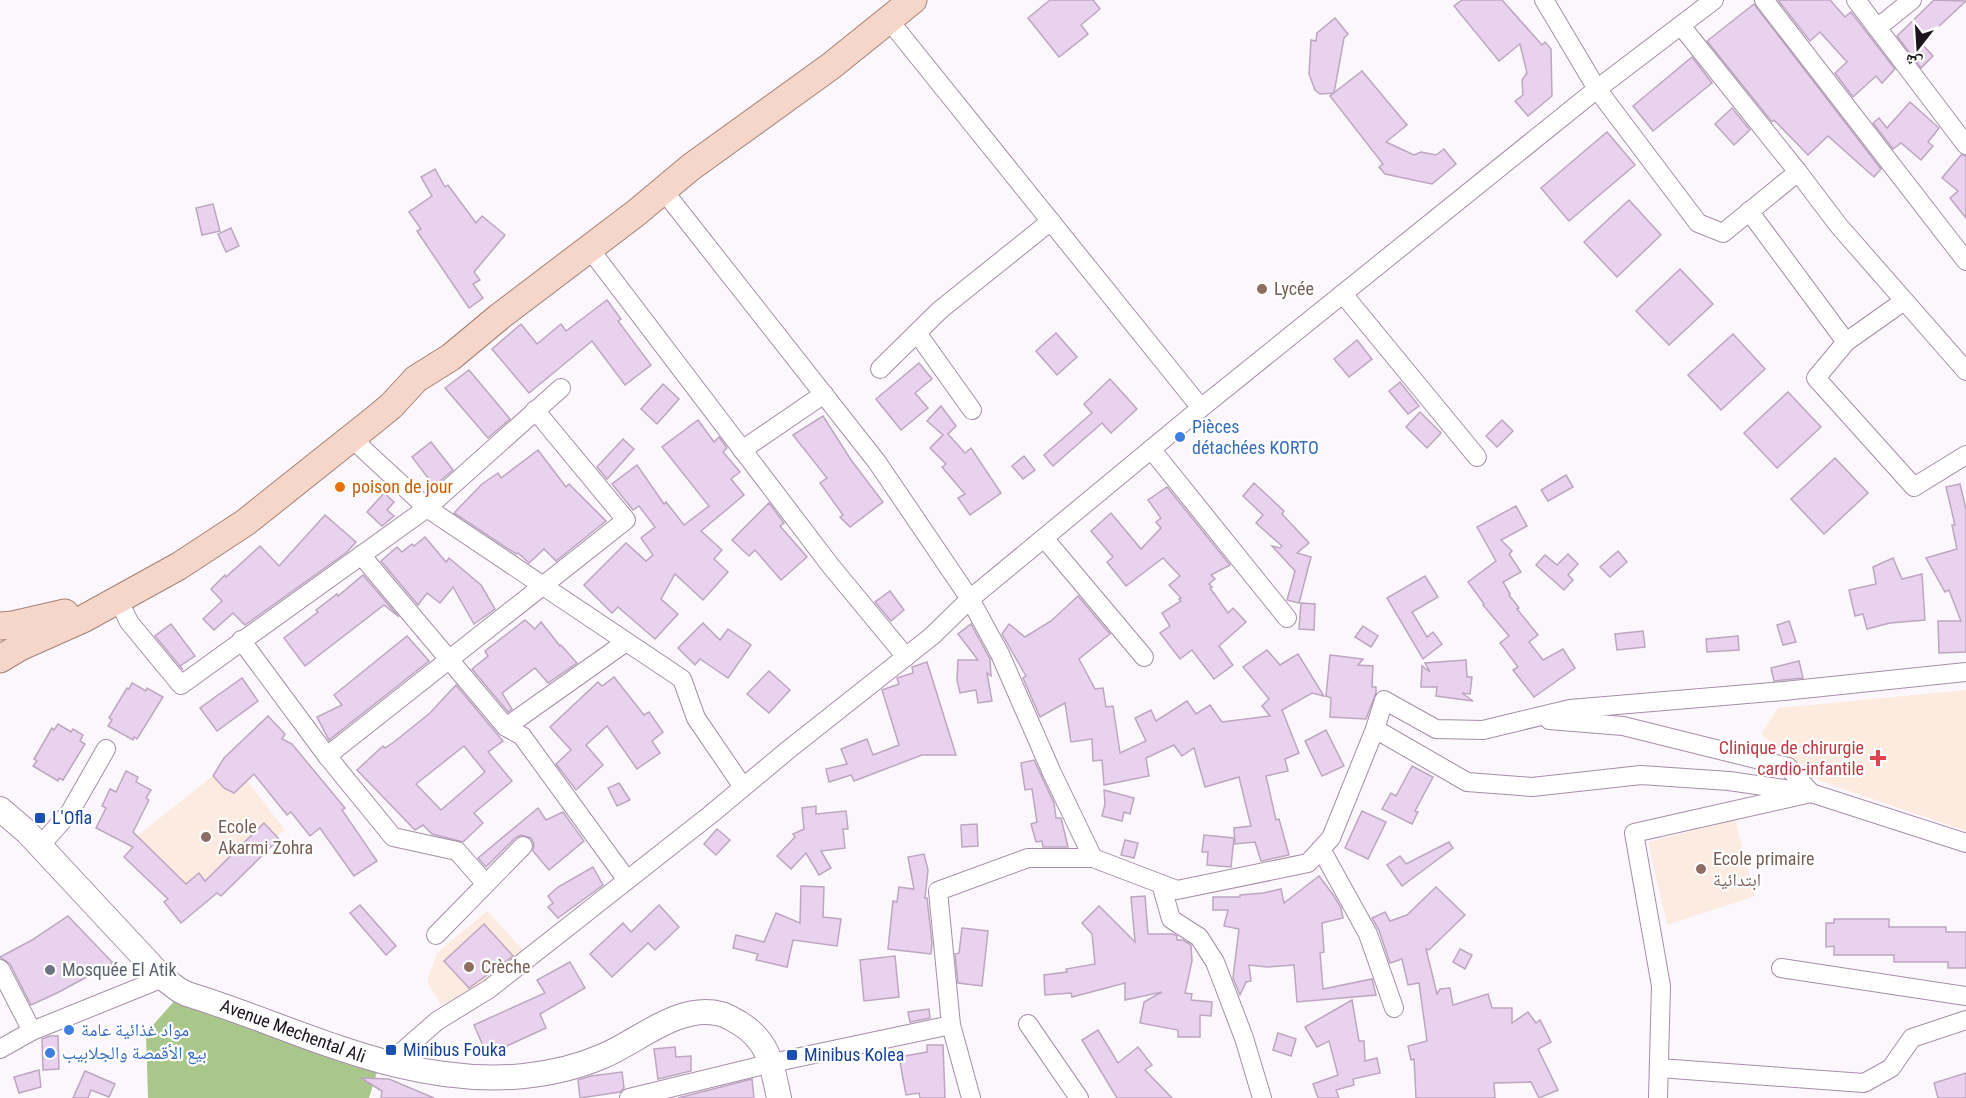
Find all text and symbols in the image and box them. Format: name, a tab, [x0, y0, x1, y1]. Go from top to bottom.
north arrow	[1888, 18, 1948, 78]
text: ش	[1903, 50, 1925, 73]
place label: Lycée	[1274, 278, 1314, 299]
marker: Lycée	[1255, 282, 1269, 296]
place label: Pièces détachées KORTO	[1192, 416, 1319, 458]
marker: Pièces détachées KORTO	[1173, 430, 1187, 444]
place label: poison de jour	[352, 476, 453, 497]
marker: poison de jour	[333, 480, 347, 494]
place label: Clinique de chirurgie cardio-infantile	[1719, 737, 1864, 779]
marker: Clinique de chirurgie cardio-infantile	[1869, 749, 1887, 767]
place label: L'Ofla	[52, 807, 92, 828]
marker: L'Ofla	[33, 811, 47, 825]
place label: Ecole Akarmi Zohra	[218, 816, 313, 858]
marker: Ecole Akarmi Zohra	[199, 830, 213, 844]
place label: Ecole primaire ابتدائية	[1713, 848, 1814, 891]
marker: Ecole primaire ابتدائية	[1694, 862, 1708, 876]
place label: Crèche	[481, 956, 530, 977]
place label: Mosquée El Atik	[62, 959, 177, 980]
marker: Crèche	[462, 960, 476, 974]
marker: Mosquée El Atik	[43, 963, 57, 977]
street label: Avenue Mechental Ali	[218, 994, 369, 1067]
place label: مواد غذائية عامة	[81, 1019, 189, 1040]
marker: مواد غذائية عامة	[62, 1023, 76, 1037]
place label: Minibus Fouka	[403, 1039, 506, 1060]
place label: بيع الأقمصة والجلابيب	[62, 1042, 207, 1065]
marker: Minibus Fouka	[384, 1043, 398, 1057]
place label: Minibus Kolea	[804, 1044, 904, 1065]
marker: بيع الأقمصة والجلابيب	[43, 1046, 57, 1060]
marker: Minibus Kolea	[785, 1048, 799, 1062]

